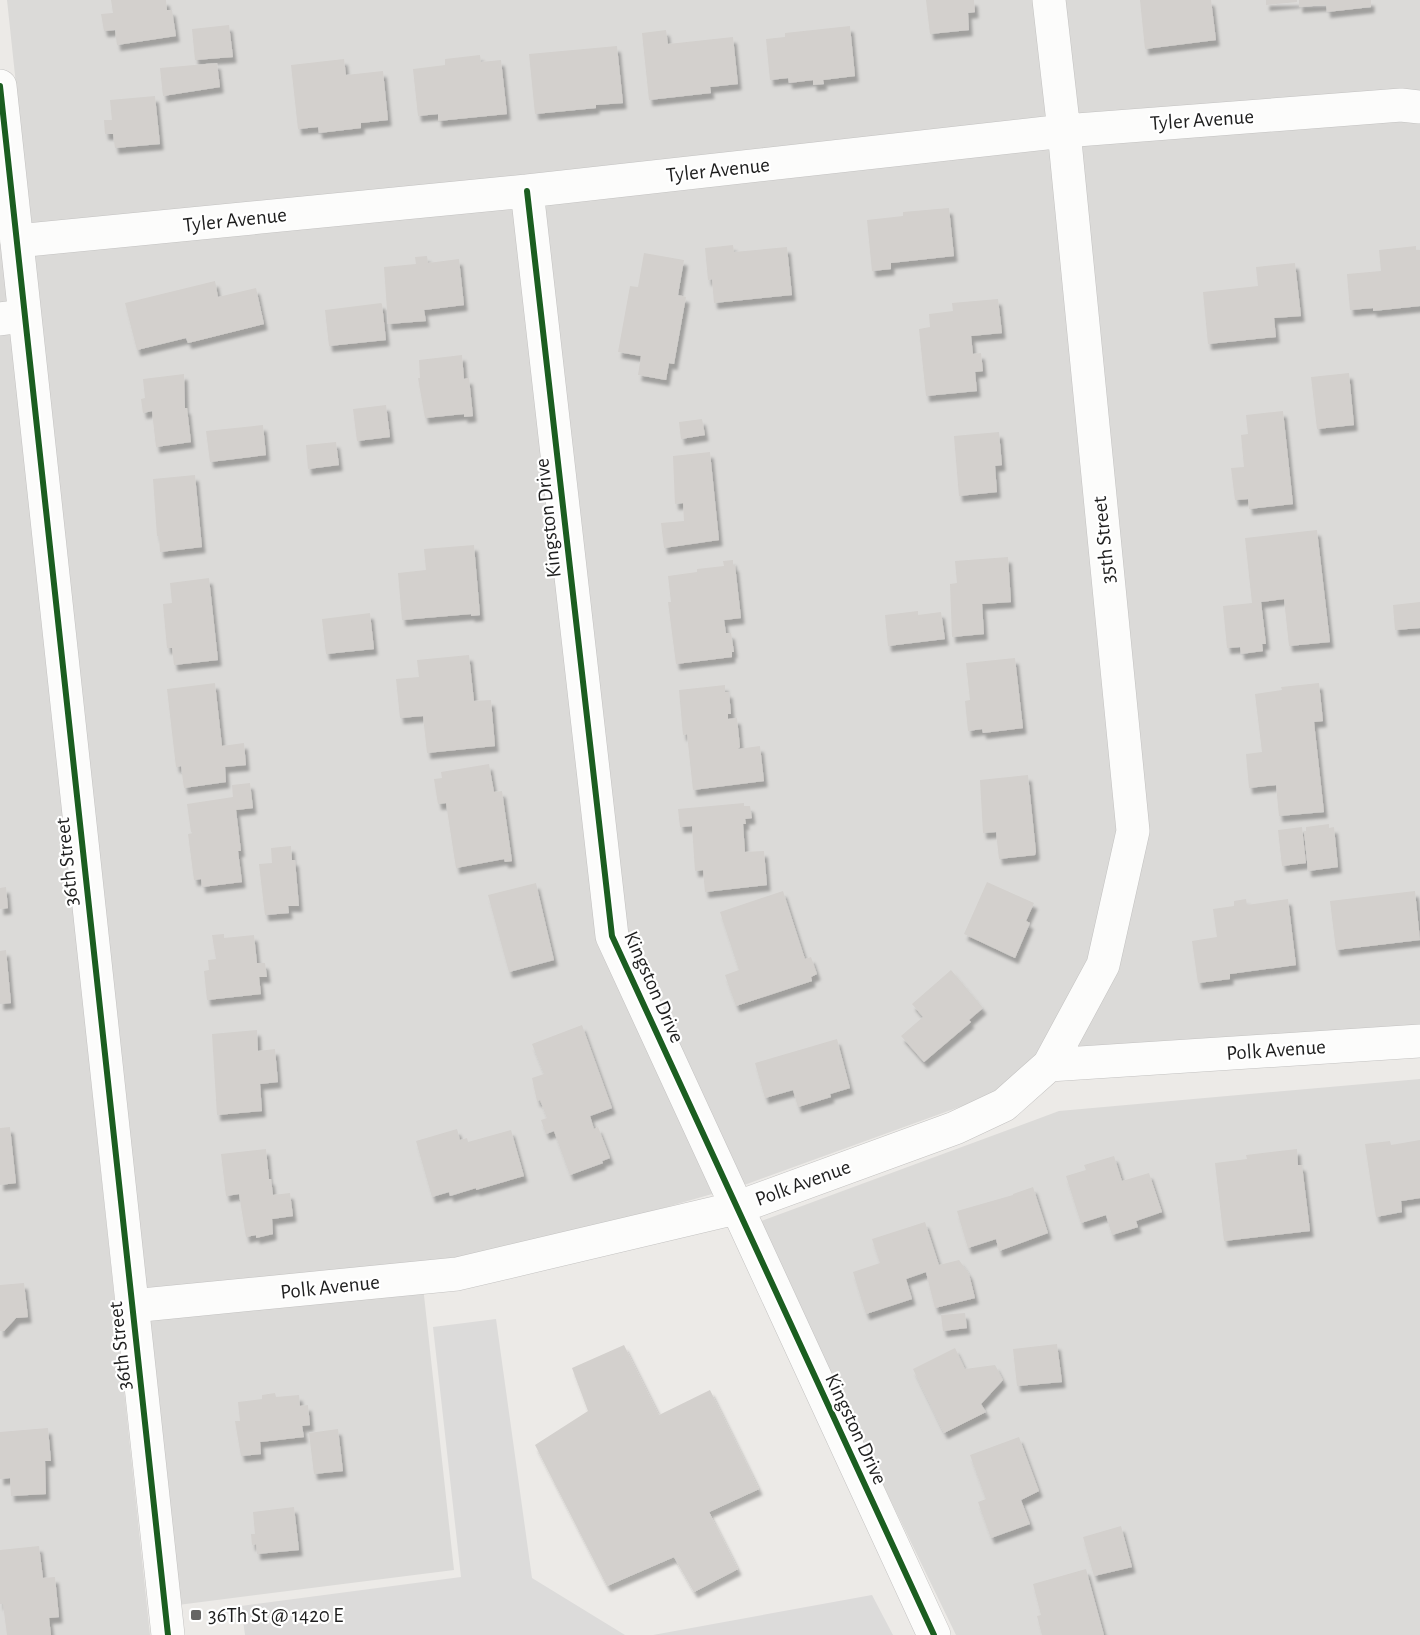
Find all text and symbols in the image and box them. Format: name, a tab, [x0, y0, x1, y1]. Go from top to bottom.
street label: Tyler Avenue	[1149, 106, 1255, 134]
street label: Tyler Avenue	[665, 154, 771, 186]
street label: Tyler Avenue	[182, 204, 288, 236]
street label: Kingston Drive	[531, 457, 565, 579]
street label: 35th Street	[1089, 495, 1119, 585]
street label: 36th Street	[52, 816, 82, 907]
street label: Kingston Drive	[620, 928, 688, 1046]
street label: Polk Avenue	[1225, 1036, 1327, 1064]
street label: Polk Avenue	[753, 1156, 853, 1210]
street label: Polk Avenue	[279, 1271, 381, 1303]
street label: 36th Street	[105, 1300, 135, 1391]
street label: Kingston Drive	[821, 1370, 891, 1488]
place label: 36Th St @ 1420 E	[208, 1605, 343, 1626]
marker: 36Th St @ 1420 E	[189, 1608, 203, 1622]

